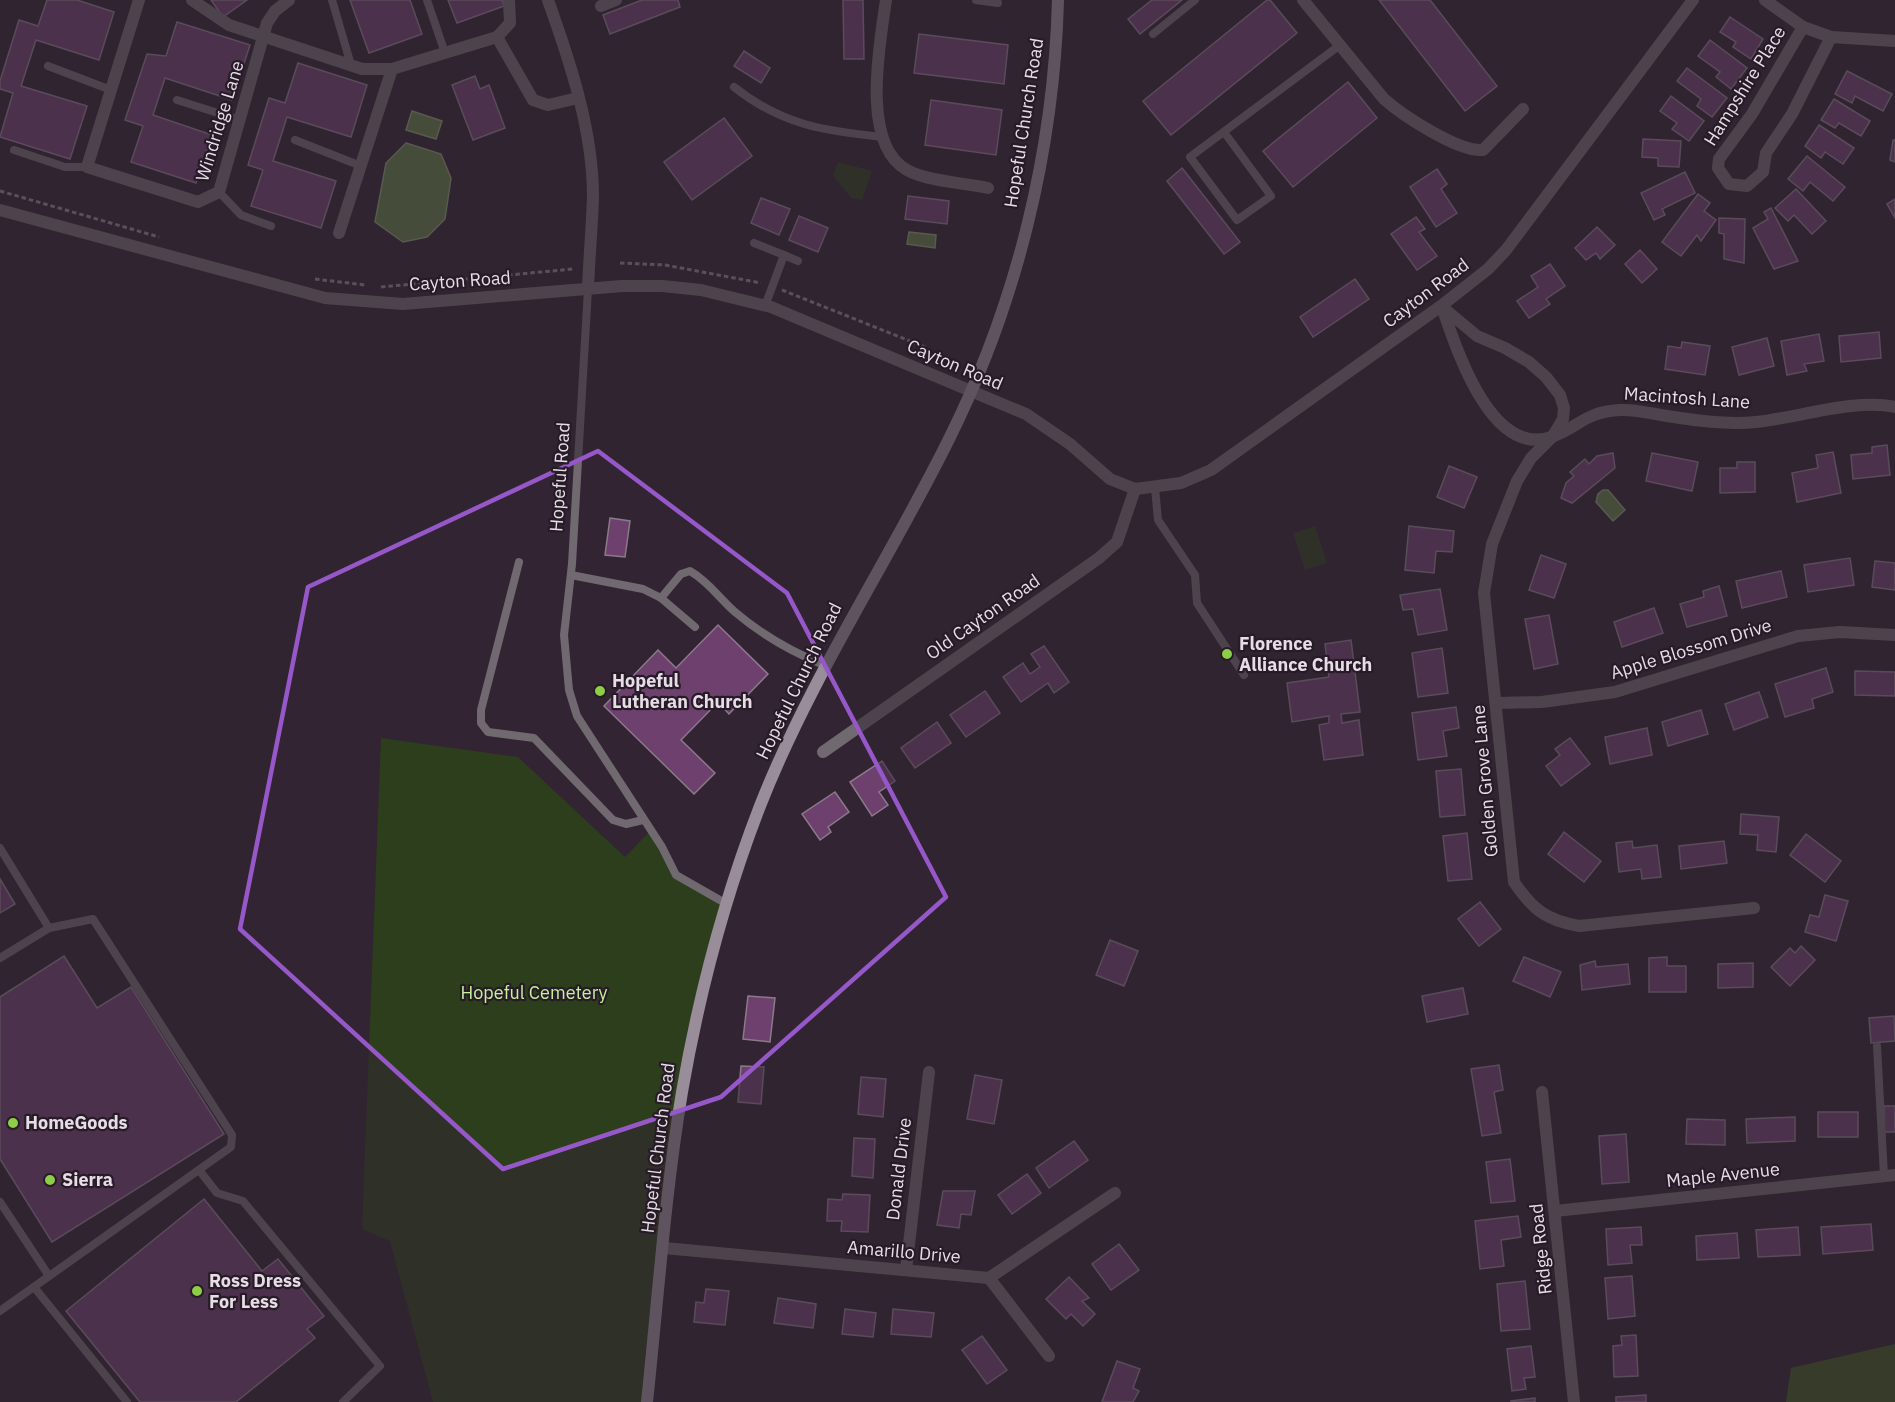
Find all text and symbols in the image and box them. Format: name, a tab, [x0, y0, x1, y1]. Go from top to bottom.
street label: Hampshire Place	[1699, 22, 1791, 150]
street label: Hopeful Church Road	[999, 36, 1048, 209]
street label: Windridge Lane	[190, 58, 249, 184]
street label: Cayton Road	[1378, 253, 1473, 332]
street label: Cayton Road	[408, 265, 512, 296]
street label: Cayton Road	[904, 334, 1007, 395]
street label: Macintosh Lane	[1623, 382, 1751, 413]
street label: Hopeful Road	[544, 421, 575, 532]
street label: Old Cayton Road	[921, 569, 1044, 664]
street label: Hopeful Church Road	[751, 599, 846, 763]
street label: Apple Blossom Drive	[1607, 613, 1774, 684]
place label: Florence Alliance Church	[1239, 632, 1372, 676]
marker: Florence Alliance Church	[1220, 647, 1234, 661]
place label: Hopeful Lutheran Church	[612, 669, 753, 713]
marker: Hopeful Lutheran Church	[593, 684, 607, 698]
street label: Golden Grove Lane	[1466, 704, 1503, 858]
park label: Hopeful Cemetery	[461, 981, 607, 1004]
street label: Hopeful Church Road	[636, 1061, 679, 1234]
place label: HomeGoods	[25, 1111, 128, 1134]
marker: HomeGoods	[6, 1116, 20, 1130]
street label: Donald Drive	[881, 1116, 916, 1222]
street label: Maple Avenue	[1665, 1157, 1781, 1192]
place label: Sierra	[62, 1168, 113, 1191]
marker: Sierra	[43, 1173, 57, 1187]
street label: Ridge Road	[1524, 1202, 1557, 1296]
street label: Amarillo Drive	[846, 1235, 962, 1268]
place label: Ross Dress For Less	[209, 1269, 301, 1313]
marker: Ross Dress For Less	[190, 1284, 204, 1298]

